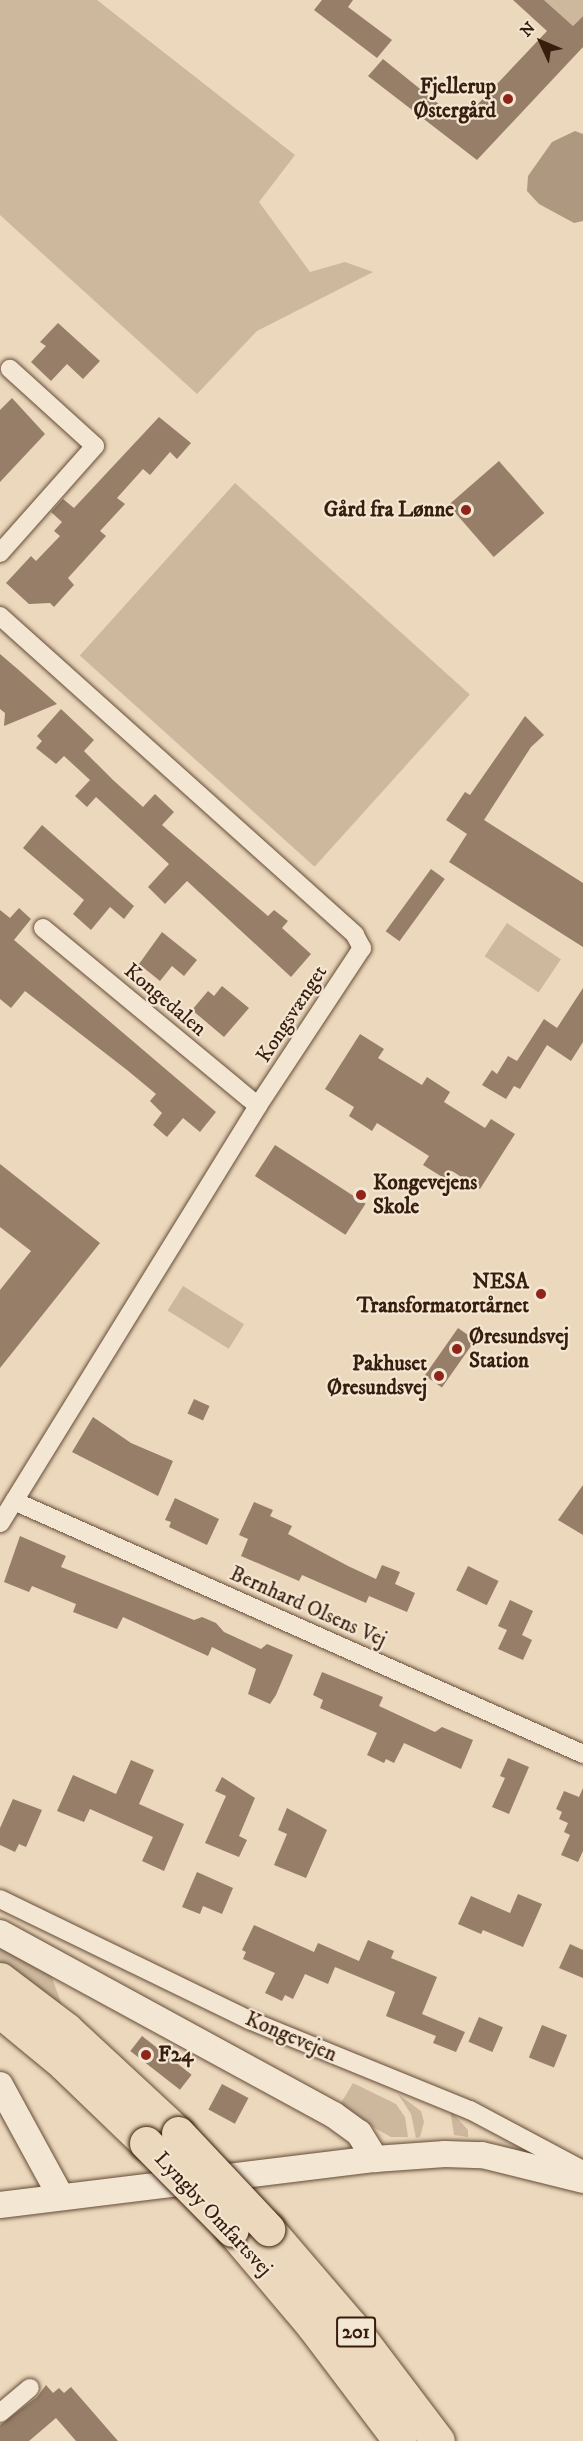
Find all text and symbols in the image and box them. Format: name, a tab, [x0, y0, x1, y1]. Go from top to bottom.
north arrow	[511, 12, 571, 72]
text: N	[516, 18, 540, 41]
place label: Fjellerup Østergård	[414, 74, 496, 124]
marker: Fjellerup Østergård	[501, 92, 515, 106]
place label: Gård fra Lønne	[324, 497, 454, 523]
marker: Gård fra Lønne	[459, 503, 473, 517]
street label: Kongedalen	[119, 958, 211, 1042]
street label: Kongsvænget	[251, 961, 333, 1067]
place label: Kongevejens Skole	[373, 1170, 477, 1220]
marker: Kongevejens Skole	[354, 1188, 368, 1202]
place label: NESA Transformatortårnet	[357, 1269, 529, 1319]
marker: NESA Transformatortårnet	[534, 1287, 548, 1301]
place label: Øresundsvej Station	[469, 1324, 569, 1374]
marker: Øresundsvej Station	[450, 1342, 464, 1356]
place label: Pakhuset Øresundsvej	[327, 1351, 427, 1401]
marker: Pakhuset Øresundsvej	[432, 1369, 446, 1383]
street label: Bernhard Olsens Vej	[226, 1561, 390, 1653]
street label: Kongevejen	[241, 2006, 341, 2068]
place label: F24	[158, 2042, 193, 2068]
marker: F24	[139, 2048, 153, 2062]
street label: Lyngby Omfartsvej	[149, 2146, 277, 2282]
road number: 201	[335, 2315, 377, 2349]

